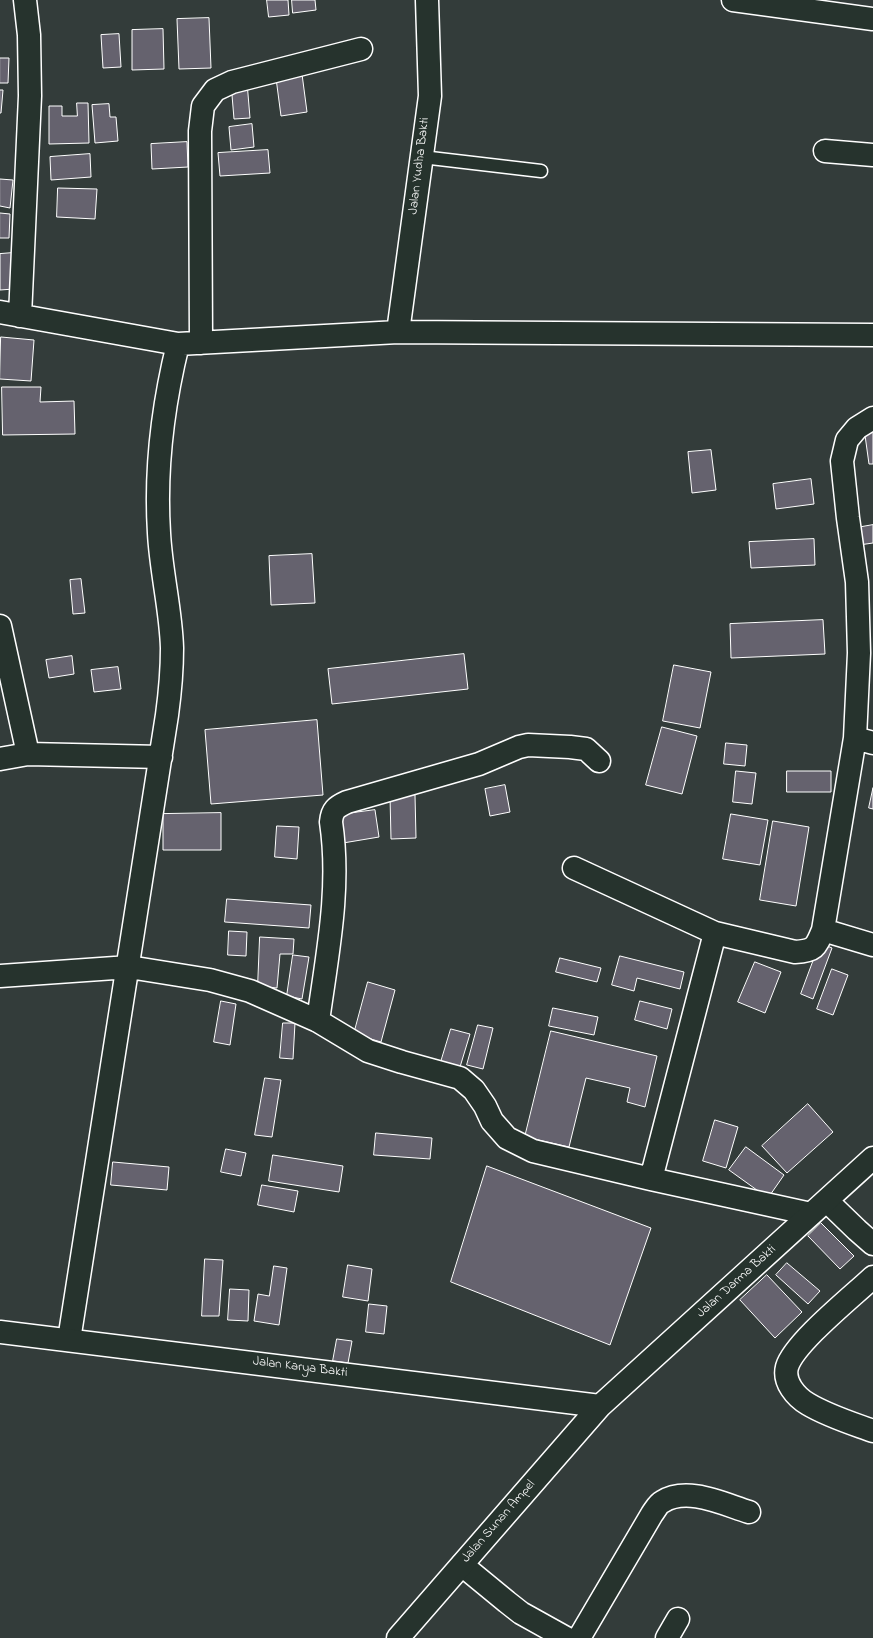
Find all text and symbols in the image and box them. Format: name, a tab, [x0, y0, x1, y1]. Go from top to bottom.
street label: Jalan Yudha Bakti	[406, 117, 434, 215]
street label: Jalan Darma Bakti	[694, 1242, 780, 1322]
street label: Jalan Karya Bakti	[252, 1354, 348, 1382]
street label: Jalan Sunan Ampel	[459, 1478, 539, 1566]

